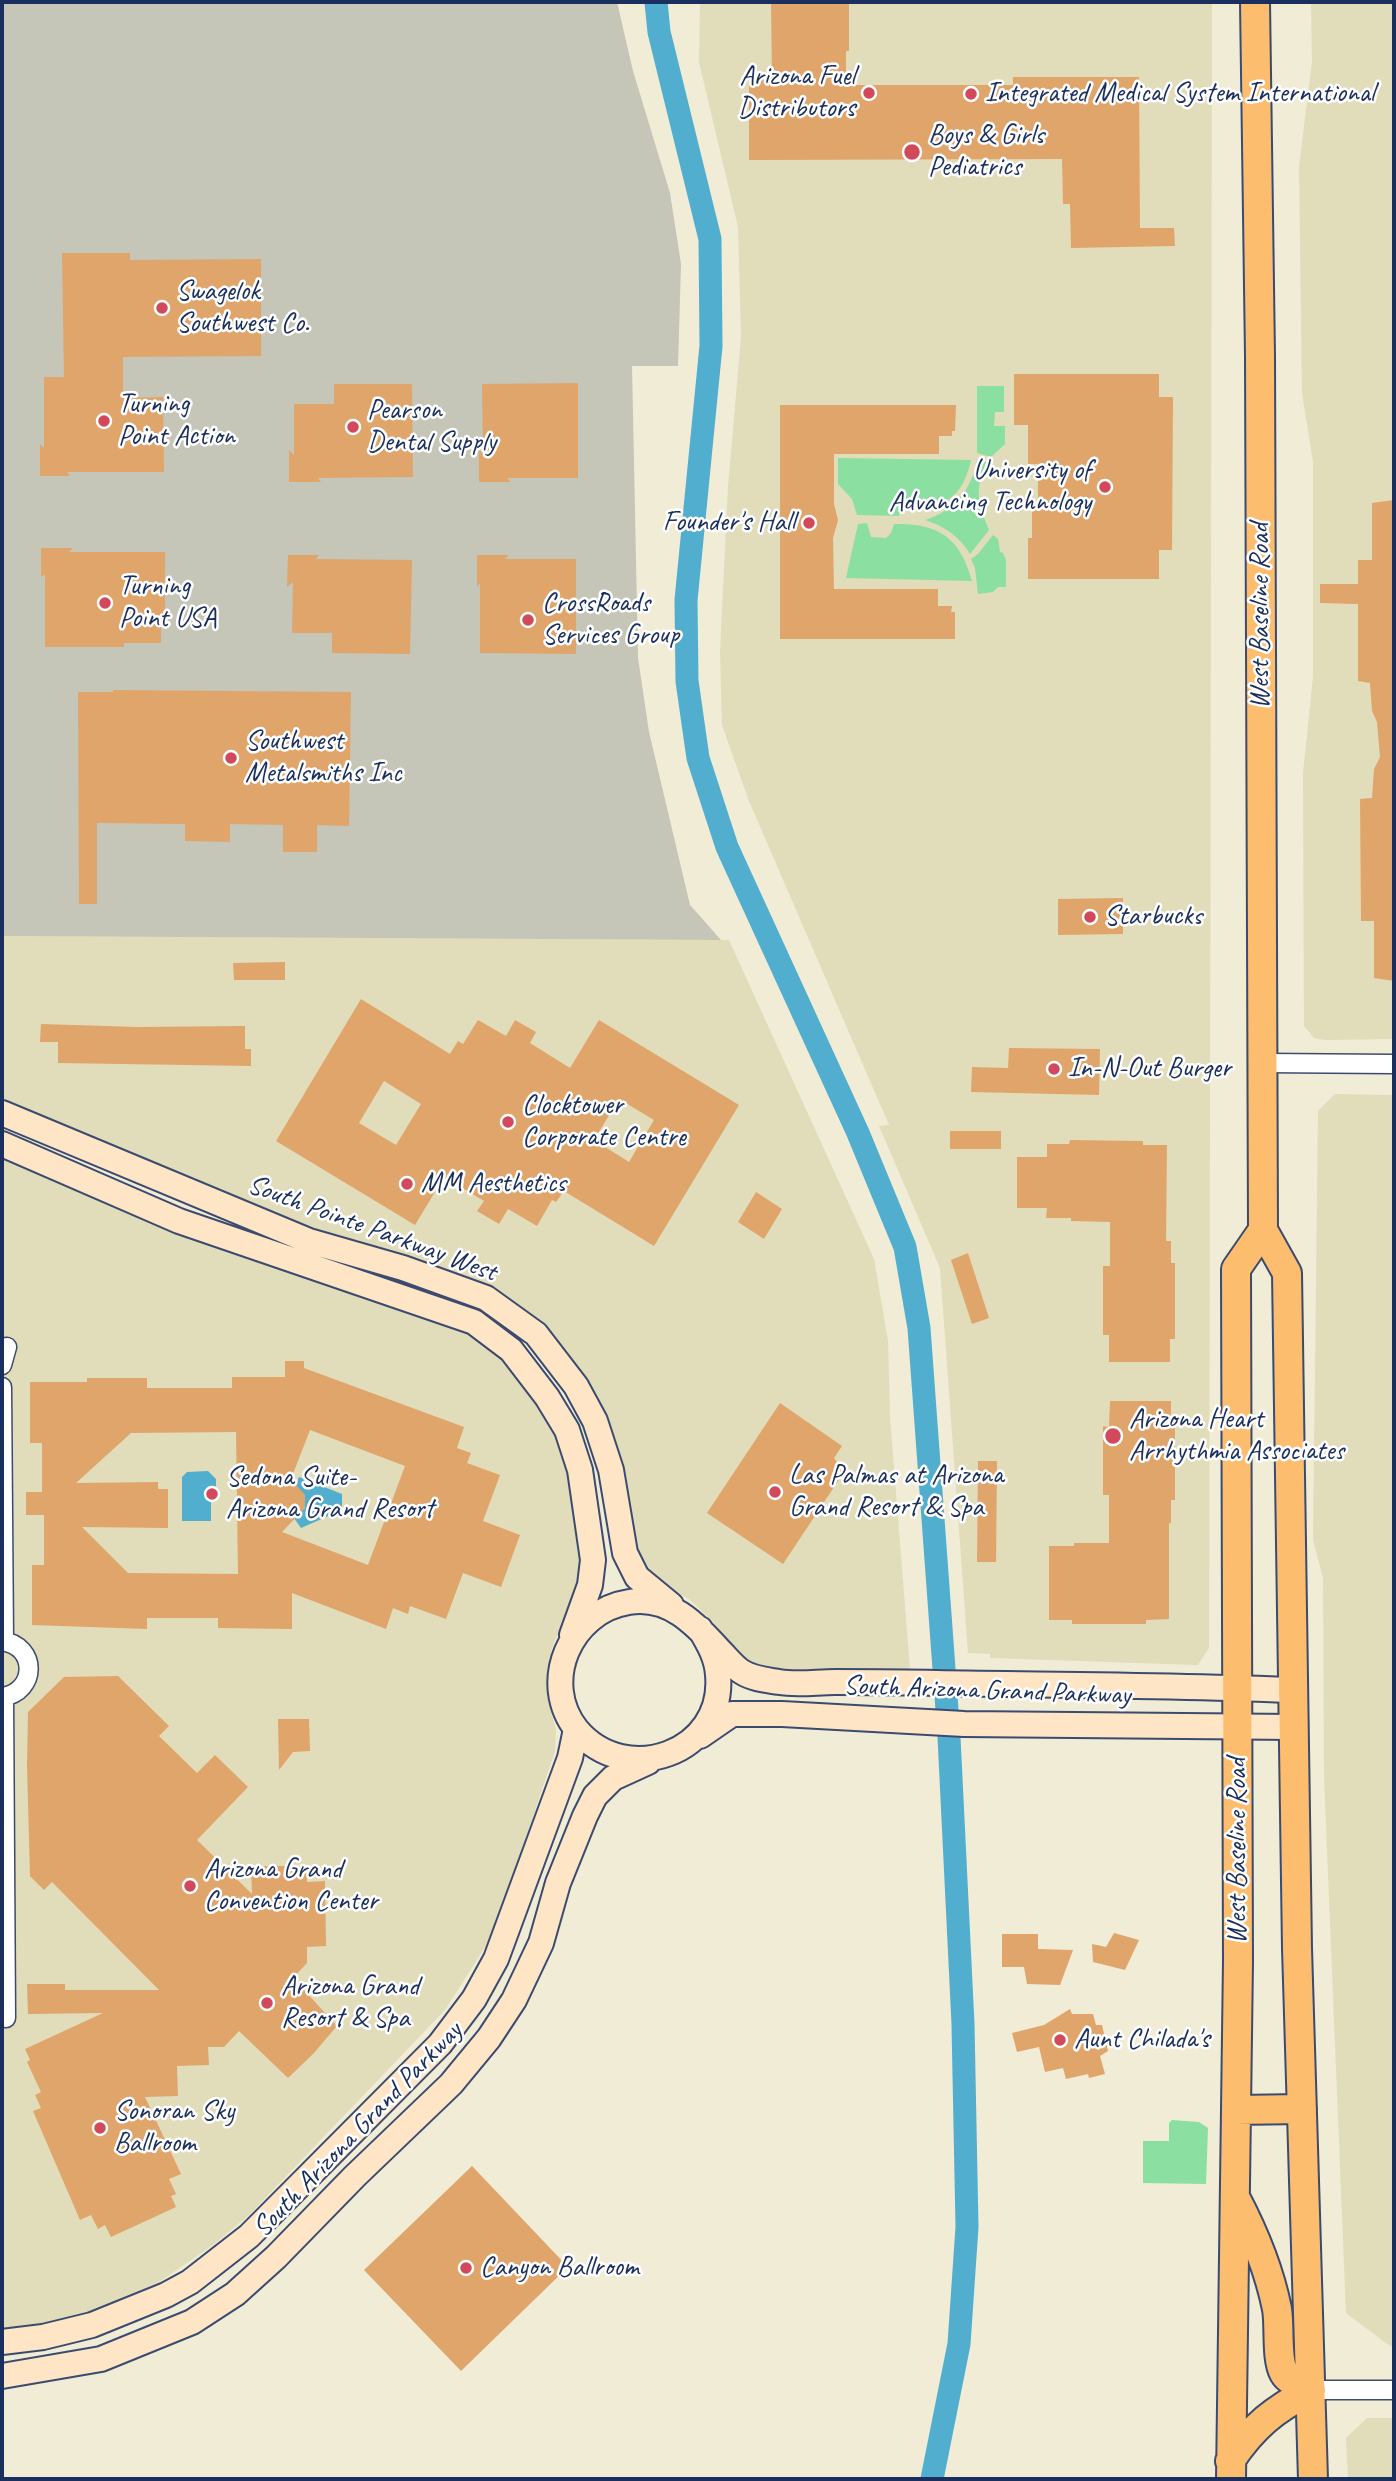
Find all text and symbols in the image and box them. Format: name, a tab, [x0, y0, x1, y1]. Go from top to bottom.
place label: Arizona Fuel Distributors	[738, 60, 855, 126]
place label: Integrated Medical System International	[985, 77, 1374, 111]
marker: Arizona Fuel Distributors	[861, 85, 877, 101]
marker: Integrated Medical System International	[963, 86, 979, 102]
place label: Boys & Girls Pediatrics	[928, 119, 1044, 185]
marker: Boys & Girls Pediatrics	[902, 142, 922, 162]
place label: Swagelok Southwest Co.	[176, 275, 309, 341]
marker: Swagelok Southwest Co.	[154, 300, 170, 316]
place label: Turning Point Action	[118, 388, 235, 454]
place label: Pearson Dental Supply	[367, 394, 496, 460]
marker: Turning Point Action	[96, 413, 112, 429]
marker: Pearson Dental Supply	[345, 419, 361, 435]
place label: University of Advancing Technology	[889, 454, 1091, 520]
marker: University of Advancing Technology	[1097, 479, 1113, 495]
place label: Founder's Hall	[663, 506, 795, 540]
marker: Founder's Hall	[801, 515, 817, 531]
street label: West Baseline Road	[1244, 523, 1278, 709]
place label: Turning Point USA	[119, 570, 216, 636]
place label: CrossRoads Services Group	[542, 587, 679, 653]
marker: Turning Point USA	[97, 595, 113, 611]
marker: CrossRoads Services Group	[520, 612, 536, 628]
place label: Southwest Metalsmiths Inc	[245, 725, 402, 791]
marker: Southwest Metalsmiths Inc	[223, 750, 239, 766]
place label: Starbucks	[1104, 900, 1202, 934]
marker: Starbucks	[1082, 909, 1098, 925]
place label: In-N-Out Burger	[1068, 1052, 1231, 1086]
marker: In-N-Out Burger	[1046, 1061, 1062, 1077]
place label: Clocktower Corporate Centre	[522, 1089, 686, 1155]
marker: Clocktower Corporate Centre	[500, 1114, 516, 1130]
place label: MM Aesthetics	[421, 1167, 566, 1201]
street label: South Pointe Parkway West	[243, 1168, 501, 1290]
marker: MM Aesthetics	[399, 1176, 415, 1192]
place label: Arizona Heart Arrhythmia Associates	[1129, 1403, 1344, 1469]
marker: Arizona Heart Arrhythmia Associates	[1103, 1426, 1123, 1446]
place label: Las Palmas at Arizona Grand Resort & Spa	[789, 1459, 1003, 1525]
place label: Sedona Suite- Arizona Grand Resort	[226, 1461, 434, 1527]
marker: Las Palmas at Arizona Grand Resort & Spa	[767, 1484, 783, 1500]
marker: Sedona Suite- Arizona Grand Resort	[204, 1486, 220, 1502]
street label: South Arizona Grand Parkway	[843, 1669, 1131, 1713]
street label: West Baseline Road	[1221, 1758, 1255, 1944]
place label: Arizona Grand Convention Center	[204, 1853, 378, 1919]
marker: Arizona Grand Convention Center	[182, 1878, 198, 1894]
place label: Arizona Grand Resort & Spa	[281, 1970, 419, 2036]
marker: Arizona Grand Resort & Spa	[259, 1995, 275, 2011]
street label: South Arizona Grand Parkway	[246, 2015, 470, 2245]
place label: Aunt Chilada's	[1074, 2023, 1209, 2057]
marker: Aunt Chilada's	[1052, 2032, 1068, 2048]
place label: Sonoran Sky Ballroom	[114, 2095, 234, 2161]
marker: Sonoran Sky Ballroom	[92, 2120, 108, 2136]
place label: Canyon Ballroom	[480, 2251, 639, 2285]
marker: Canyon Ballroom	[458, 2260, 474, 2276]

